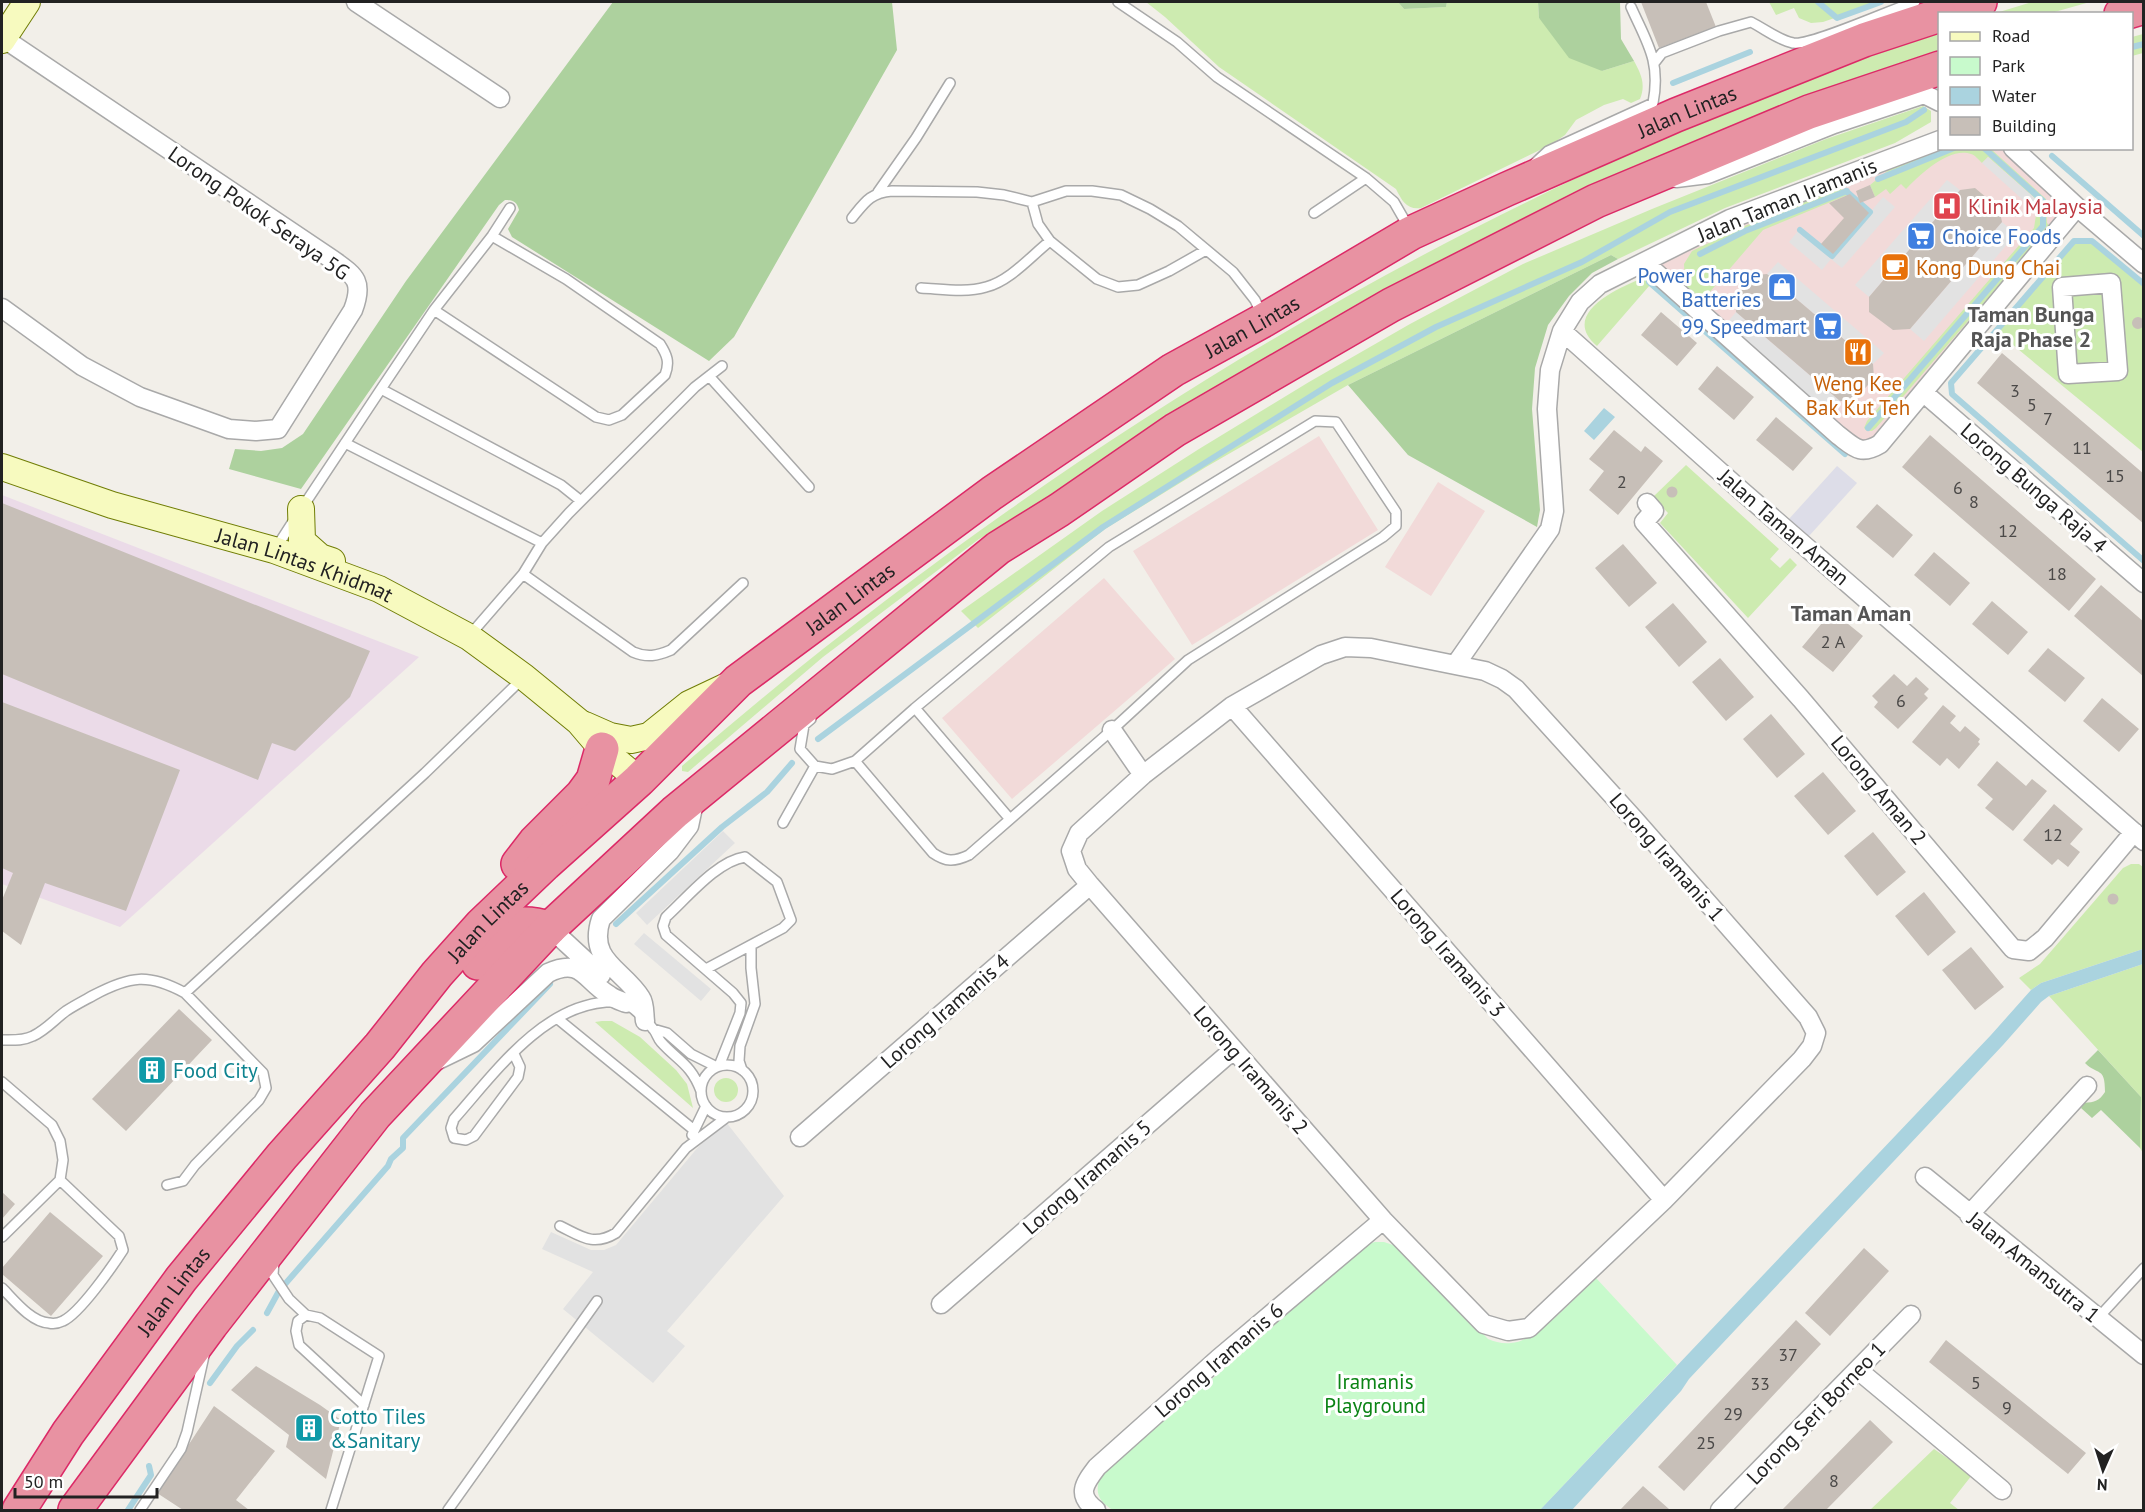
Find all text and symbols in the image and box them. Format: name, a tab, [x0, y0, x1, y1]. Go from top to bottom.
legend	[1938, 12, 2133, 150]
text: Road	[1992, 24, 2030, 47]
text: Park	[1992, 54, 2025, 77]
street label: Jalan Lintas	[1632, 79, 1740, 144]
text: Water	[1992, 84, 2036, 107]
text: Building	[1992, 114, 2056, 137]
street label: Lorong Pokok Seraya 5G	[163, 140, 355, 286]
street label: Jalan Taman Iramanis	[1692, 152, 1881, 249]
hospital icon: Klinik Malaysia	[1931, 190, 1963, 222]
place label: Klinik Malaysia	[1968, 193, 2103, 220]
supermarket icon: Choice Foods	[1905, 220, 1937, 252]
place label: Choice Foods	[1942, 223, 2061, 250]
cafe icon: Kong Dung Chai	[1879, 251, 1911, 283]
place label: Kong Dung Chai	[1916, 254, 2060, 281]
place label: Power Charge Batteries	[1637, 262, 1761, 313]
shop icon: Power Charge Batteries	[1766, 271, 1798, 303]
street label: Jalan Lintas	[1199, 289, 1304, 364]
district label: Taman Bunga Raja Phase 2	[1968, 300, 2094, 353]
supermarket icon: 99 Speedmart	[1812, 310, 1844, 342]
place label: 99 Speedmart	[1681, 313, 1807, 340]
restaurant icon: Weng Kee Bak Kut Teh	[1842, 336, 1874, 368]
place label: Weng Kee Bak Kut Teh	[1806, 370, 1910, 421]
house number: 3	[2010, 379, 2020, 402]
house number: 5	[2027, 393, 2037, 416]
house number: 7	[2043, 407, 2053, 430]
street label: Lorong Bunga Raja 4	[1955, 417, 2113, 559]
house number: 11	[2072, 436, 2092, 459]
street label: Jalan Taman Aman	[1712, 462, 1855, 591]
house number: 15	[2105, 464, 2125, 487]
house number: 2	[1617, 470, 1627, 493]
house number: 6	[1953, 476, 1963, 499]
house number: 8	[1969, 490, 1979, 513]
house number: 12	[1998, 519, 2018, 542]
street label: Jalan Lintas Khidmat	[212, 521, 398, 608]
street label: Jalan Lintas	[799, 556, 900, 641]
house number: 18	[2047, 562, 2067, 585]
district label: Taman Aman	[1791, 599, 1911, 627]
house number: 2 A	[1821, 630, 1846, 653]
house number: 6	[1896, 689, 1906, 712]
street label: Lorong Aman 2	[1825, 730, 1933, 850]
street label: Lorong Iramanis 1	[1604, 787, 1730, 927]
house number: 12	[2043, 823, 2063, 846]
street label: Jalan Lintas	[440, 874, 534, 968]
street label: Lorong Iramanis 3	[1385, 883, 1511, 1023]
street label: Lorong Iramanis 4	[875, 948, 1015, 1074]
street label: Lorong Iramanis 2	[1188, 1000, 1314, 1140]
building icon: Food City	[136, 1054, 168, 1086]
place label: Food City	[173, 1057, 258, 1084]
street label: Lorong Iramanis 5	[1017, 1114, 1157, 1240]
street label: Jalan Amansutra 1	[1962, 1205, 2106, 1329]
street label: Jalan Lintas	[130, 1241, 216, 1341]
street label: Lorong Iramanis 6	[1149, 1297, 1289, 1423]
street label: Lorong Seri Borneo 1	[1741, 1336, 1891, 1490]
house number: 37	[1778, 1343, 1798, 1366]
park label: Iramanis Playground	[1324, 1368, 1426, 1419]
house number: 5	[1971, 1371, 1981, 1394]
house number: 33	[1750, 1372, 1770, 1395]
house number: 9	[2002, 1396, 2012, 1419]
house number: 29	[1723, 1402, 1743, 1425]
place label: Cotto Tiles &Sanitary	[330, 1403, 426, 1454]
building icon: Cotto Tiles &Sanitary	[293, 1412, 325, 1444]
house number: 25	[1696, 1431, 1716, 1454]
north arrow	[2073, 1440, 2133, 1500]
scale bar	[15, 1461, 158, 1499]
house number: 8	[1829, 1469, 1839, 1492]
text: 50 m	[24, 1470, 63, 1493]
text: N	[2096, 1475, 2108, 1495]

